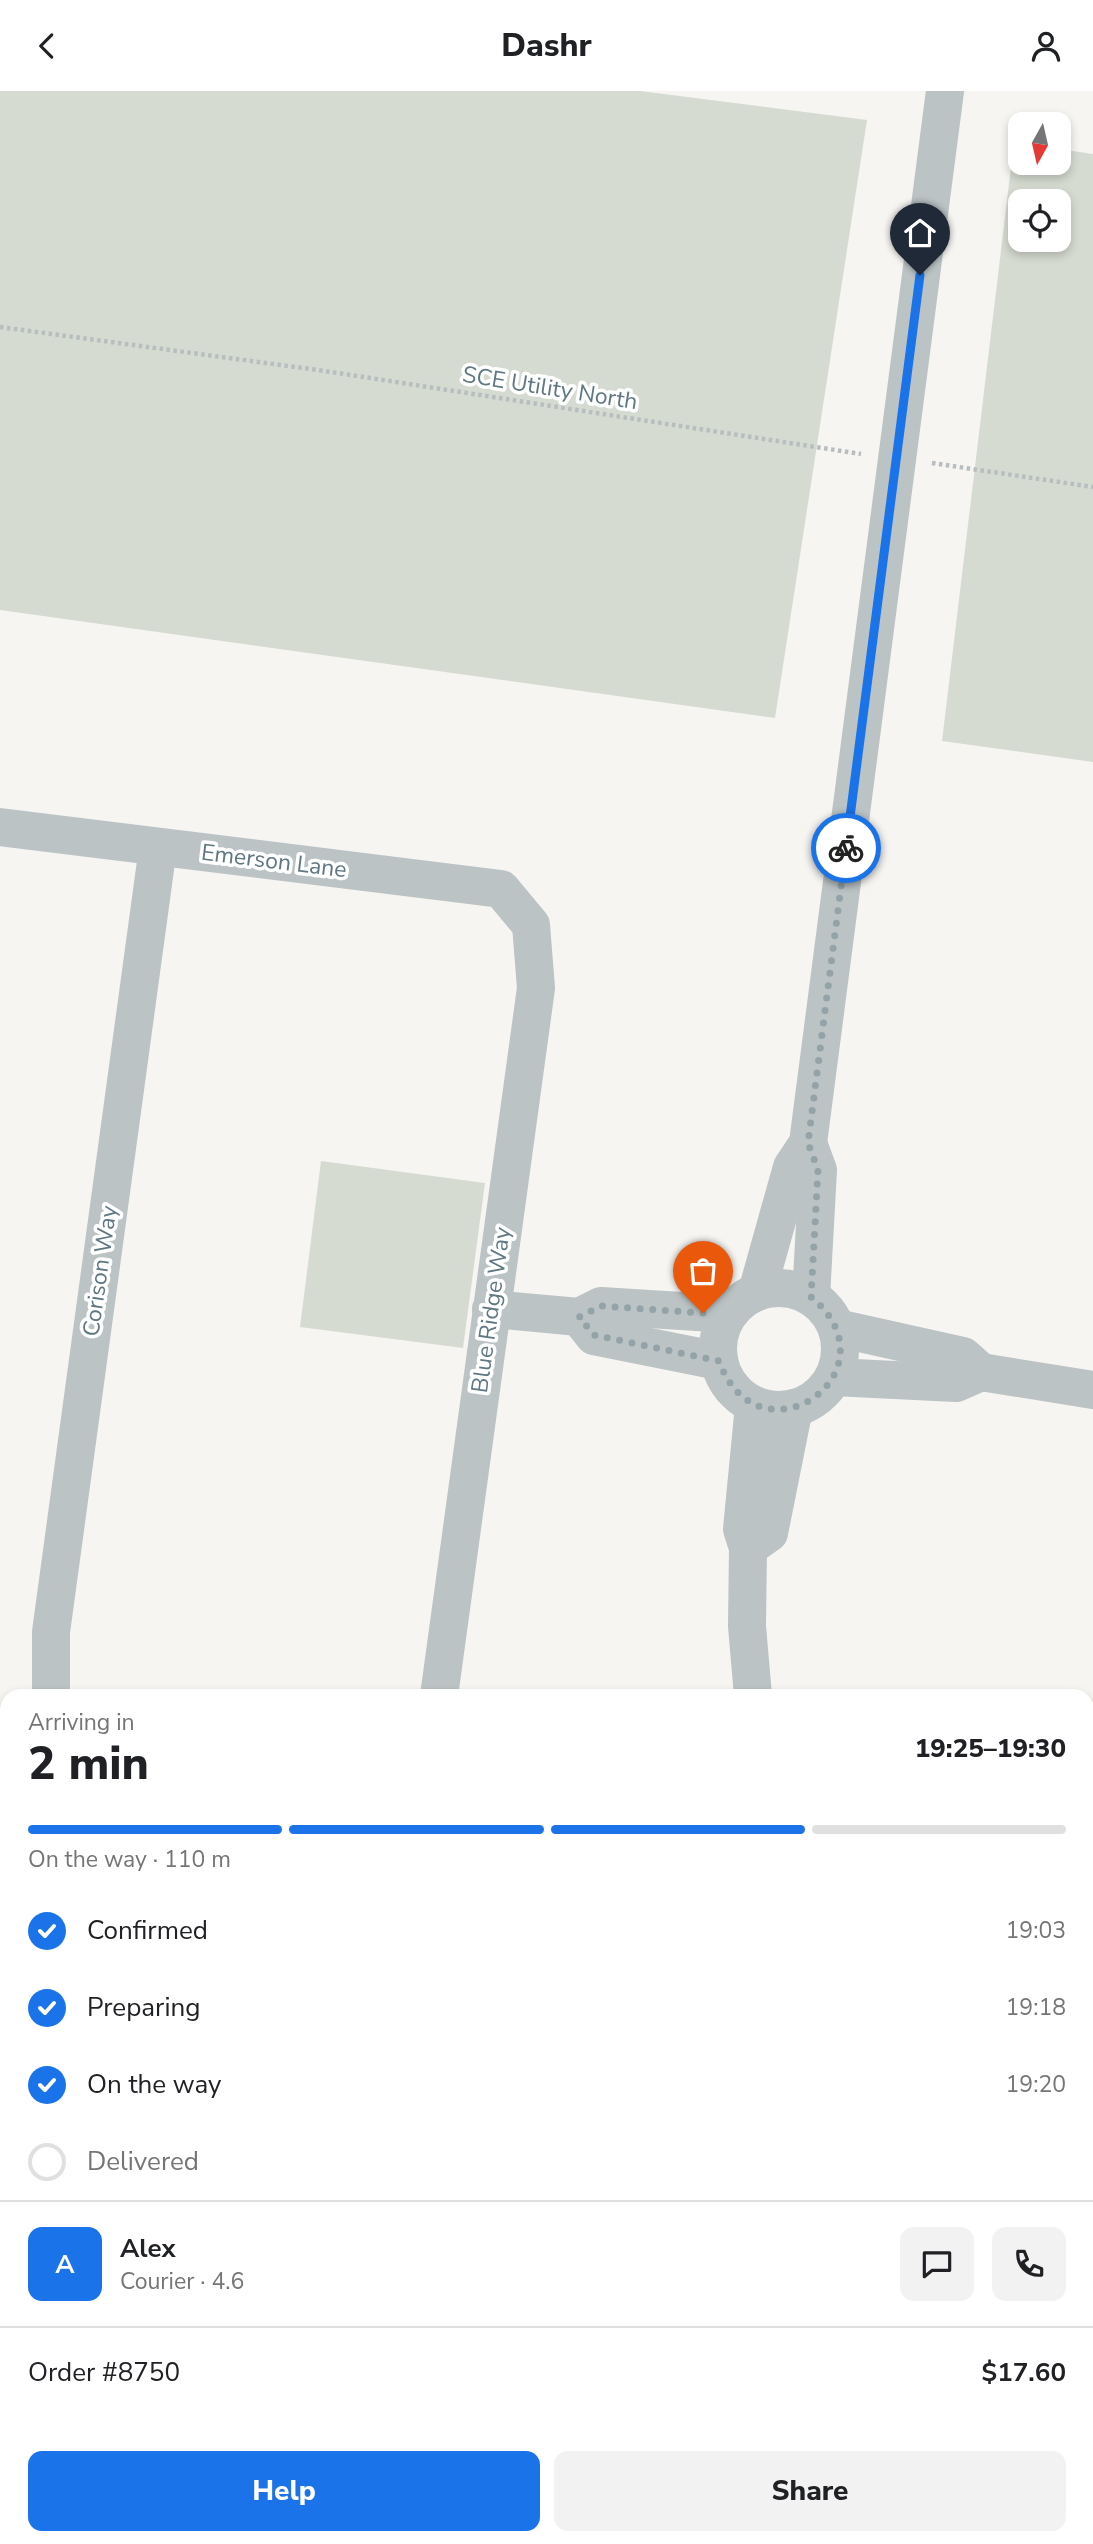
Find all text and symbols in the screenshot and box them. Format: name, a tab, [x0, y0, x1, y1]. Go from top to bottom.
text: Dashr	[501, 24, 592, 67]
icon: back	[28, 27, 66, 65]
icon: person	[1027, 27, 1065, 65]
north arrow	[1008, 112, 1071, 175]
map controls	[1008, 112, 1071, 252]
button: locate	[1008, 189, 1071, 252]
pin	[890, 203, 950, 275]
icon: home	[901, 214, 939, 252]
street label: SCE Utility North	[460, 359, 640, 417]
courier	[811, 813, 881, 883]
icon: bike	[827, 829, 865, 867]
street label: Emerson Lane	[200, 837, 348, 885]
street label: Corison Way	[75, 1203, 125, 1338]
street label: Blue Ridge Way	[464, 1225, 518, 1395]
pin	[673, 1241, 733, 1313]
icon: bag	[684, 1252, 722, 1290]
text: Arriving in	[28, 1707, 135, 1738]
text: 19:25–19:30	[915, 1731, 1066, 1766]
text: 2 min	[28, 1732, 149, 1795]
text: On the way · 110 m	[28, 1844, 231, 1875]
icon: check	[28, 1912, 66, 1950]
text: Confirmed	[87, 1913, 208, 1948]
text: 19:03	[1006, 1915, 1066, 1946]
icon: check	[28, 1989, 66, 2027]
text: Preparing	[87, 1990, 200, 2025]
text: 19:18	[1006, 1992, 1066, 2023]
icon: check	[28, 2066, 66, 2104]
text: On the way	[87, 2067, 221, 2102]
text: 19:20	[1006, 2069, 1066, 2100]
text: Delivered	[87, 2144, 199, 2179]
button: chat	[900, 2227, 974, 2301]
button: phone	[992, 2227, 1066, 2301]
text: Alex	[120, 2231, 176, 2266]
text: A	[55, 2247, 75, 2282]
text: Courier · 4.6	[120, 2266, 244, 2297]
text: Order #8750	[28, 2355, 180, 2390]
text: $17.60	[982, 2355, 1066, 2390]
button: Help	[28, 2451, 540, 2531]
button: Share	[554, 2451, 1066, 2531]

